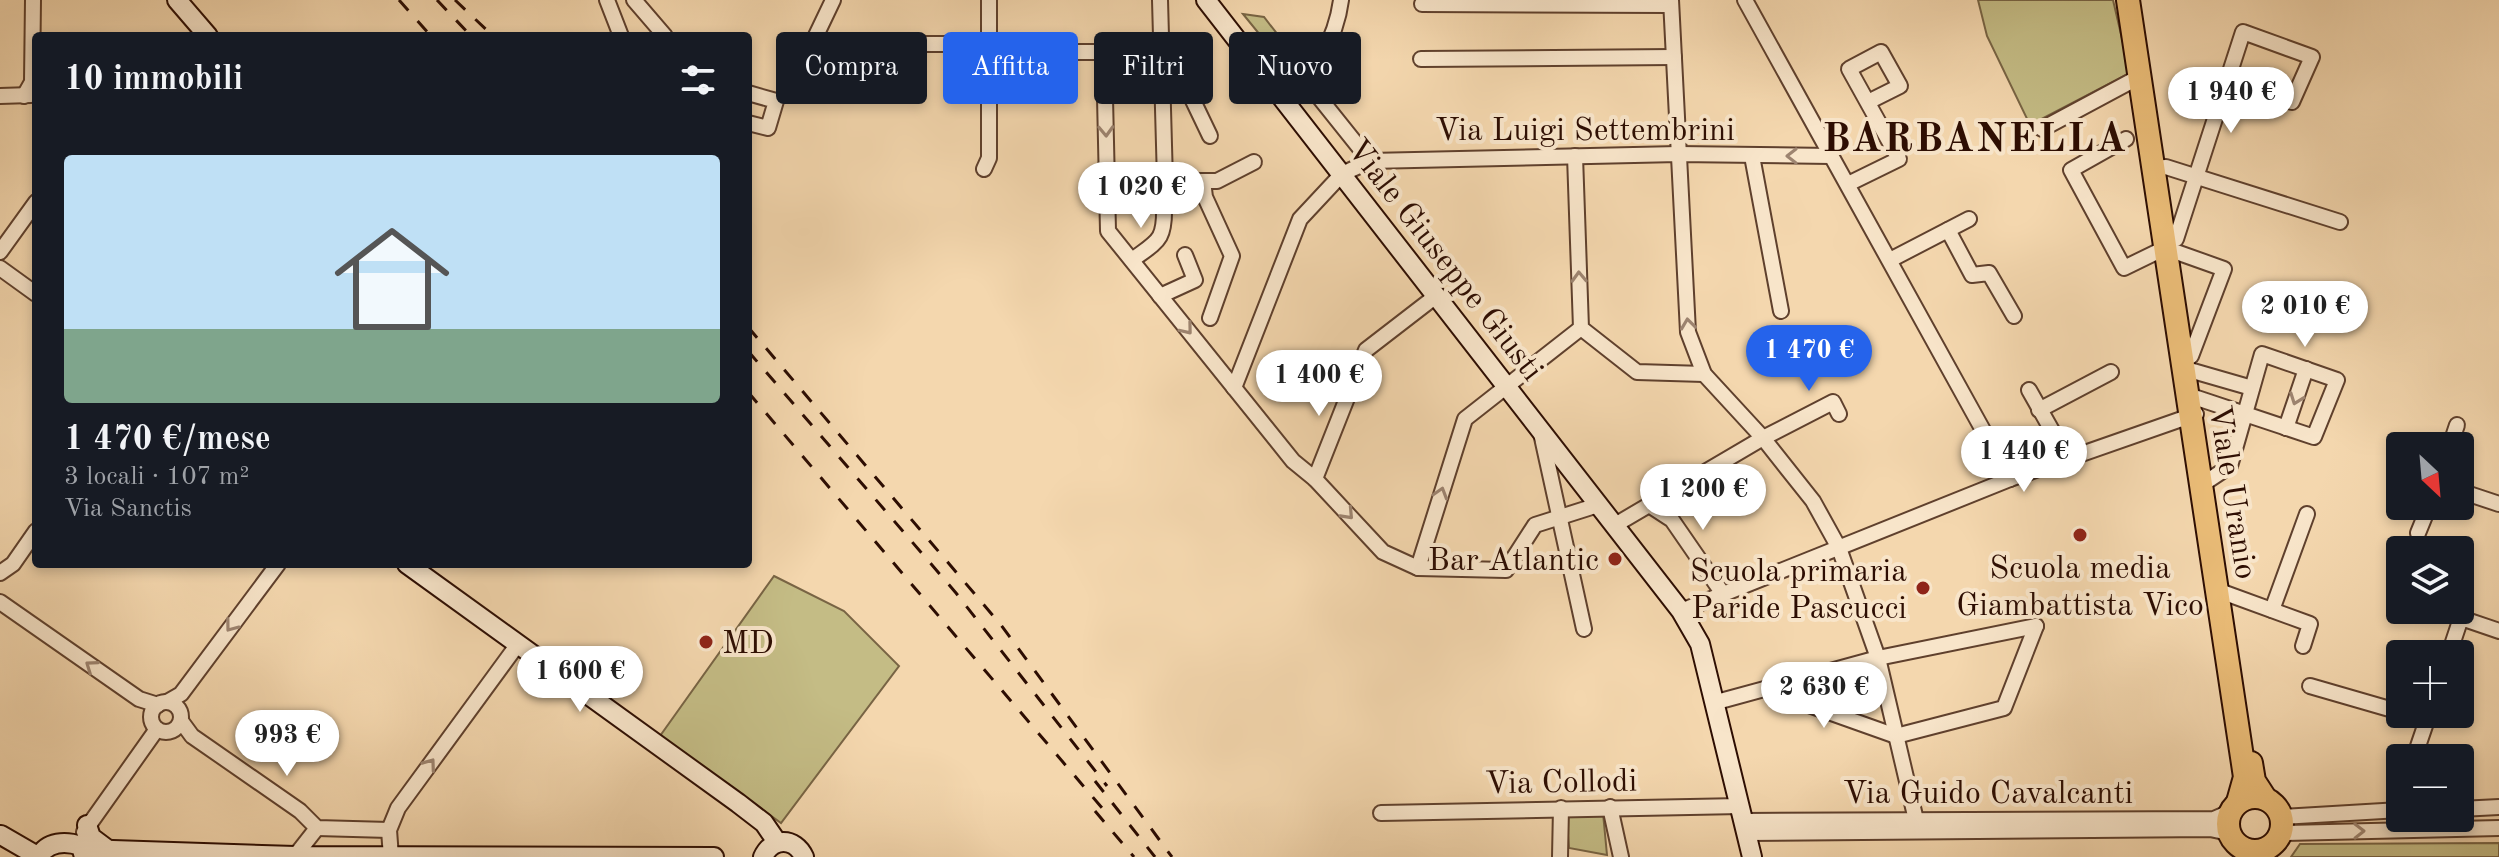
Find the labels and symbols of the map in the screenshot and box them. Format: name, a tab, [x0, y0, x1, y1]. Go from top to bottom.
pin: 1 940 €	[2157, 67, 2305, 135]
street label: Via Luigi Settembrini	[1435, 116, 1735, 148]
district label: BARBANELLA	[1822, 121, 2128, 161]
one-way arrow	[1097, 125, 1114, 138]
street label: Viale Giuseppe Giusti	[1340, 134, 1548, 388]
one-way arrow	[1785, 147, 1798, 165]
pin: 1 020 €	[1067, 162, 1215, 230]
one-way arrow	[1570, 270, 1587, 283]
pin: 2 010 €	[2231, 281, 2379, 349]
one-way arrow	[1680, 317, 1697, 331]
one-way arrow	[1177, 320, 1192, 334]
pin: 1 470 €	[1735, 325, 1883, 393]
pin: 1 400 €	[1245, 350, 1393, 418]
one-way arrow	[2289, 391, 2306, 405]
street label: Viale Uranio	[2201, 403, 2261, 582]
pin: 1 440 €	[1950, 426, 2098, 494]
north arrow	[2386, 432, 2474, 520]
pin: 1 200 €	[1629, 464, 1777, 532]
one-way arrow	[1432, 487, 1448, 501]
one-way arrow	[1338, 505, 1353, 519]
marker: Scuola media Giambattista Vico	[2071, 526, 2089, 544]
place label: Bar Atlantic	[1428, 546, 1599, 578]
marker: Bar Atlantic	[1606, 550, 1624, 568]
place label: Scuola media Giambattista Vico	[1956, 554, 2204, 623]
place label: Scuola primaria Paride Pascucci	[1690, 557, 1907, 626]
marker: Scuola primaria Paride Pascucci	[1914, 579, 1932, 597]
one-way arrow	[226, 618, 241, 632]
place label: MD	[722, 629, 774, 661]
marker: MD	[697, 633, 715, 651]
pin: 1 600 €	[506, 646, 654, 714]
one-way arrow	[86, 661, 100, 676]
pin: 2 630 €	[1750, 662, 1898, 730]
pin: 993 €	[231, 710, 343, 778]
one-way arrow	[420, 758, 435, 773]
street label: Via Collodi	[1485, 767, 1638, 801]
street label: Via Guido Cavalcanti	[1843, 779, 2133, 811]
one-way arrow	[2353, 823, 2366, 840]

